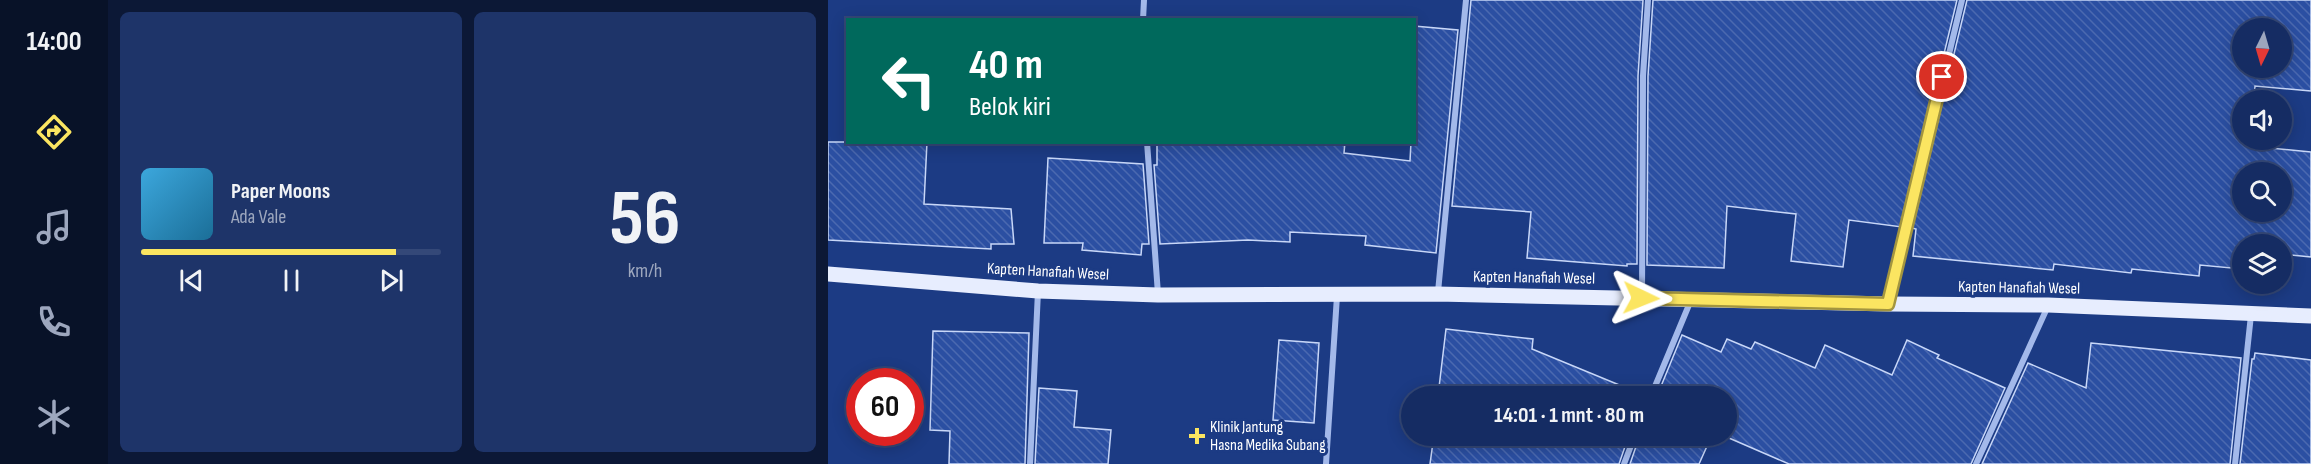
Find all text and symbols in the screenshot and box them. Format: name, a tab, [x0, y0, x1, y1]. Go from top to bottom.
north arrow	[2232, 18, 2292, 78]
map controls	[2232, 18, 2292, 294]
text: 14:00	[26, 26, 82, 58]
text: 40 m	[969, 40, 1043, 91]
icon: left	[870, 42, 948, 120]
pin	[1916, 51, 1967, 102]
icon: arrive	[1925, 60, 1958, 93]
button: sound	[2232, 90, 2292, 150]
text: Belok kiri	[969, 91, 1051, 123]
icon: directions	[33, 111, 75, 153]
button: search	[2232, 162, 2292, 222]
text: 56	[610, 173, 680, 266]
text: Paper Moons	[231, 178, 330, 205]
text: Ada Vale	[231, 205, 286, 229]
icon: music	[33, 206, 75, 248]
button: layers	[2232, 234, 2292, 294]
text: km/h	[628, 259, 662, 283]
street label: Kapten Hanafiah Wesel	[987, 259, 1109, 285]
icon: previous	[175, 264, 208, 297]
icon: pause	[275, 264, 308, 297]
icon: next	[375, 264, 408, 297]
position arrow	[1609, 266, 1673, 330]
street label: Kapten Hanafiah Wesel	[1473, 267, 1595, 289]
street label: Kapten Hanafiah Wesel	[1958, 277, 2080, 299]
icon: phone	[33, 301, 75, 343]
speed limit sign: 60	[846, 368, 924, 446]
icon: climate	[33, 396, 75, 438]
text: 14:01 · 1 mnt · 80 m	[1494, 402, 1644, 429]
place label: Klinik Jantung Hasna Medika Subang	[1210, 418, 1326, 455]
marker: Klinik Jantung Hasna Medika Subang	[1188, 427, 1206, 445]

